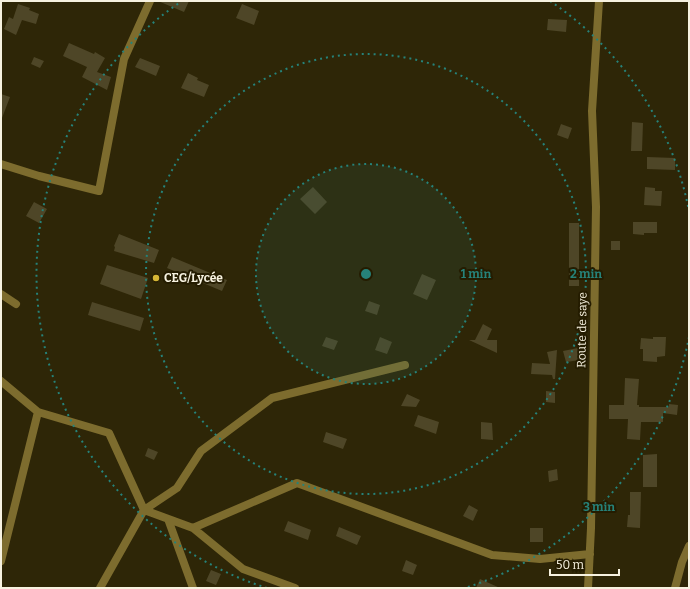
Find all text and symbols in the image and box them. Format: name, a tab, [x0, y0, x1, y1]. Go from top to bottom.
centre of rings	[359, 267, 373, 281]
text: 1 min	[461, 267, 491, 281]
text: 2 min	[570, 267, 602, 281]
place label: CEG/Lycée	[164, 271, 223, 285]
marker: CEG/Lycée	[151, 273, 161, 283]
street label: Route de saye	[574, 292, 590, 368]
text: 3 min	[583, 500, 615, 514]
scale bar	[550, 551, 619, 577]
text: 50 m	[556, 558, 585, 572]

